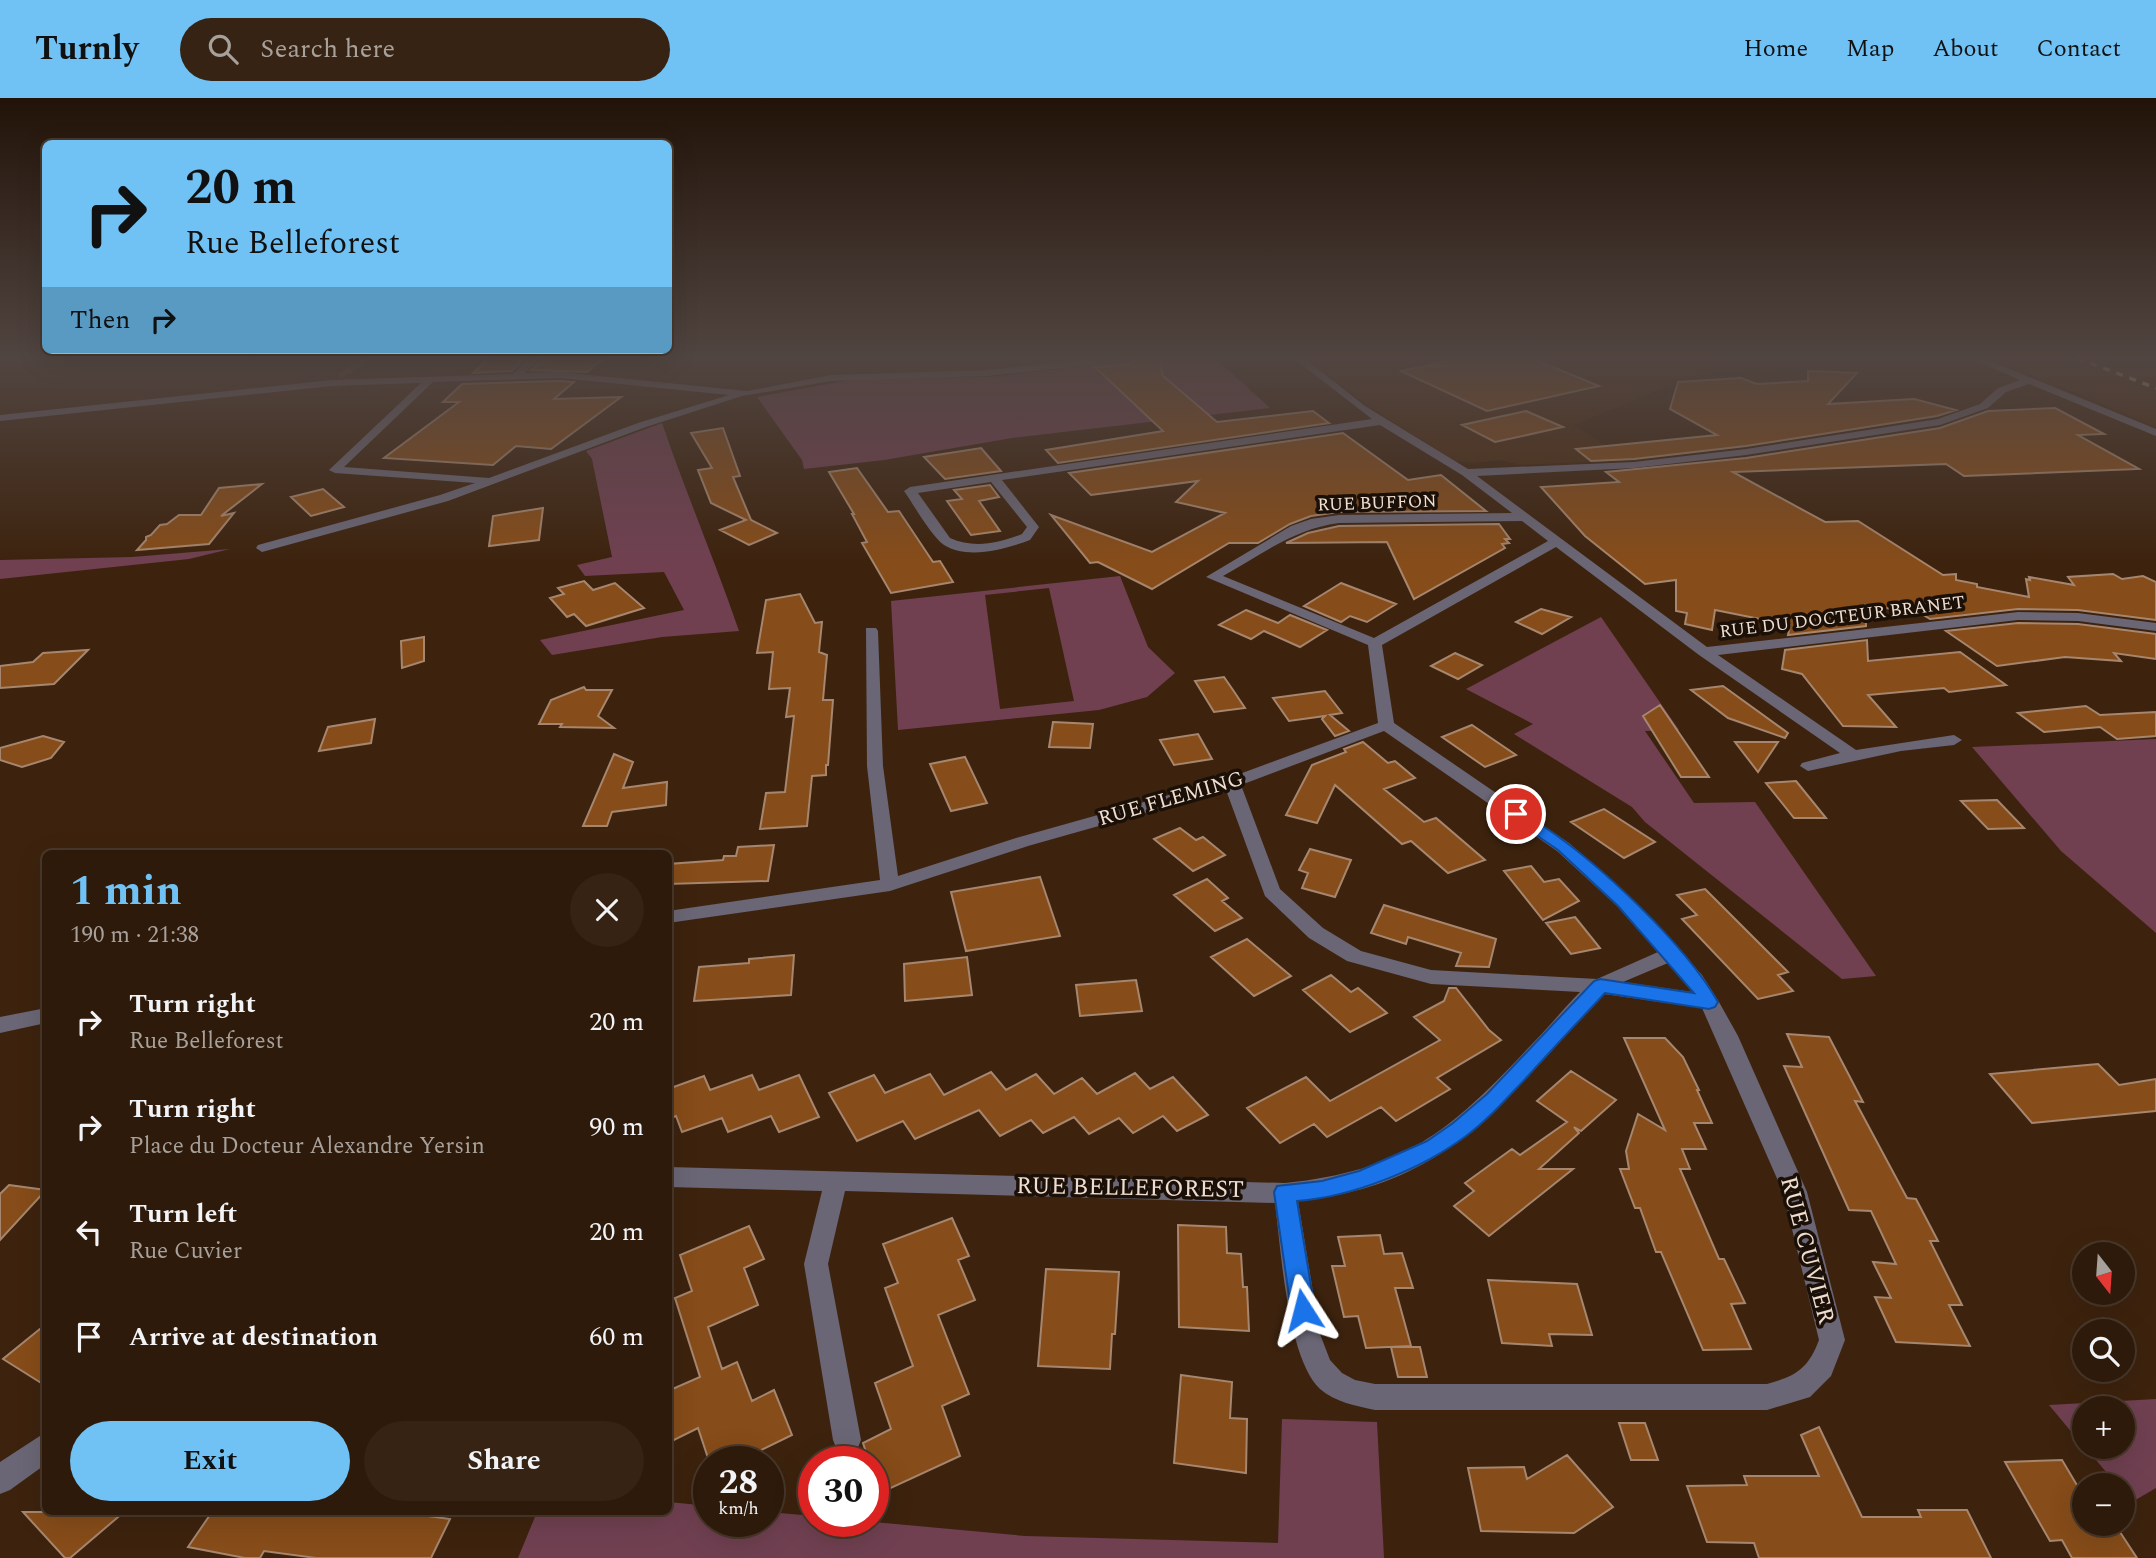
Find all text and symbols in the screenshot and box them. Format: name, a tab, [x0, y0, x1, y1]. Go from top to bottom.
search box	[180, 18, 670, 81]
text: Turnly	[35, 24, 138, 74]
text: Search here	[260, 29, 395, 69]
icon: search	[204, 30, 242, 68]
text: Home	[1743, 31, 1808, 67]
text: Map	[1846, 31, 1894, 67]
text: About	[1932, 31, 1998, 67]
text: Contact	[2036, 31, 2121, 67]
text: 20 m	[185, 151, 296, 226]
icon: right	[70, 168, 161, 259]
text: Rue Belleforest	[185, 219, 400, 268]
text: Then	[70, 300, 130, 340]
icon: right	[144, 301, 182, 339]
street label: RUE BUFFON	[1317, 487, 1437, 519]
street label: RUE DU DOCTEUR BRANET	[1718, 589, 1966, 645]
street label: RUE FLEMING	[1094, 763, 1248, 835]
pin	[1486, 784, 1546, 844]
icon: arrive	[1497, 795, 1535, 833]
text: 1 min	[70, 860, 182, 923]
button: close	[570, 873, 644, 947]
text: 190 m · 21:38	[70, 918, 199, 953]
text: Turn right	[129, 984, 256, 1024]
text: 20 m	[589, 1002, 644, 1042]
icon: right	[70, 1003, 108, 1041]
text: Rue Belleforest	[129, 1024, 284, 1059]
text: Turn right	[129, 1089, 256, 1129]
text: 90 m	[589, 1107, 644, 1147]
icon: right	[70, 1108, 108, 1146]
text: Place du Docteur Alexandre Yersin	[129, 1129, 485, 1164]
street label: RUE BELLEFOREST	[1016, 1168, 1244, 1208]
street label: RUE CUVIER	[1770, 1172, 1844, 1328]
text: Turn left	[129, 1194, 237, 1234]
text: 20 m	[589, 1212, 644, 1252]
icon: left	[70, 1213, 108, 1251]
text: Rue Cuvier	[129, 1234, 242, 1269]
north arrow	[2072, 1242, 2135, 1306]
map controls	[2072, 1242, 2135, 1536]
position arrow	[1266, 1273, 1340, 1347]
text: Arrive at destination	[129, 1317, 378, 1357]
text: 60 m	[589, 1317, 644, 1357]
icon: arrive	[70, 1318, 108, 1356]
button: search	[2072, 1319, 2135, 1382]
button: +	[2072, 1396, 2135, 1459]
button: Exit	[70, 1421, 350, 1501]
button: Share	[364, 1421, 644, 1501]
speed limit sign: 30	[798, 1446, 889, 1537]
text: 28	[719, 1456, 758, 1509]
button: −	[2072, 1473, 2135, 1536]
text: km/h	[718, 1495, 759, 1522]

